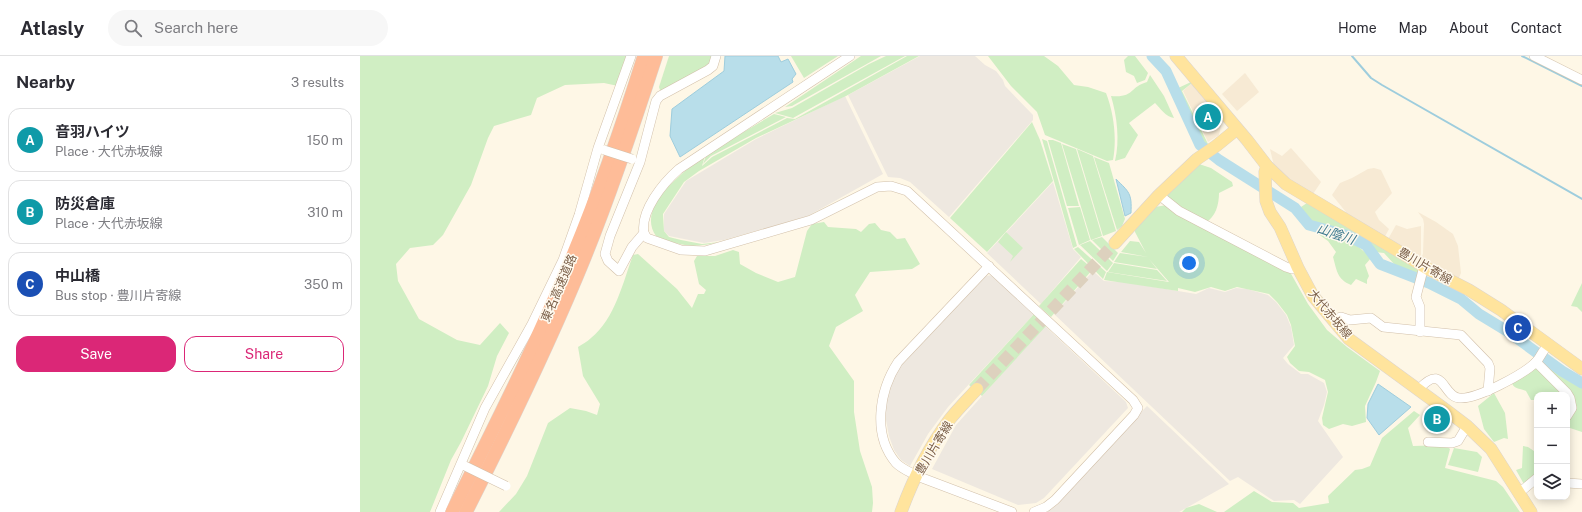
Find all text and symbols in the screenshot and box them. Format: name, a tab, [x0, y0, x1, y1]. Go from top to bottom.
search box	[108, 10, 388, 46]
text: Atlasly	[20, 17, 84, 39]
icon: search	[122, 17, 144, 39]
text: Search here	[154, 19, 238, 36]
text: Home	[1338, 20, 1377, 36]
text: Map	[1399, 20, 1427, 36]
text: About	[1449, 20, 1489, 36]
text: Contact	[1511, 20, 1562, 36]
text: Nearby	[16, 72, 75, 92]
text: 3 results	[291, 75, 344, 90]
pin: A	[1195, 102, 1221, 132]
text: 音羽ハイツ	[55, 123, 130, 140]
text: A	[25, 133, 35, 148]
text: 150 m	[307, 133, 343, 148]
text: Place · 大代赤坂線	[55, 144, 163, 159]
text: 防災倉庫	[55, 195, 115, 212]
text: B	[26, 205, 34, 220]
text: 310 m	[307, 205, 343, 220]
text: Place · 大代赤坂線	[55, 216, 163, 231]
water label: 山陰川	[1315, 221, 1359, 248]
street label: 豊川片寄線	[1396, 245, 1454, 287]
street label: 東名高速道路	[538, 252, 580, 324]
your location	[1179, 253, 1199, 273]
text: 中山橋	[55, 267, 100, 284]
text: C	[25, 277, 35, 292]
text: 350 m	[304, 277, 343, 292]
street label: 大代赤坂線	[1305, 287, 1355, 341]
text: Bus stop · 豊川片寄線	[55, 288, 182, 303]
pin: C	[1505, 313, 1531, 343]
button: Save	[16, 336, 176, 372]
button: Share	[184, 336, 344, 372]
map controls	[1534, 392, 1570, 500]
button: +	[1534, 392, 1570, 428]
pin: B	[1424, 404, 1450, 434]
street label: 豊川片寄線	[913, 419, 955, 477]
button: −	[1534, 428, 1570, 464]
button: layers	[1534, 464, 1570, 500]

